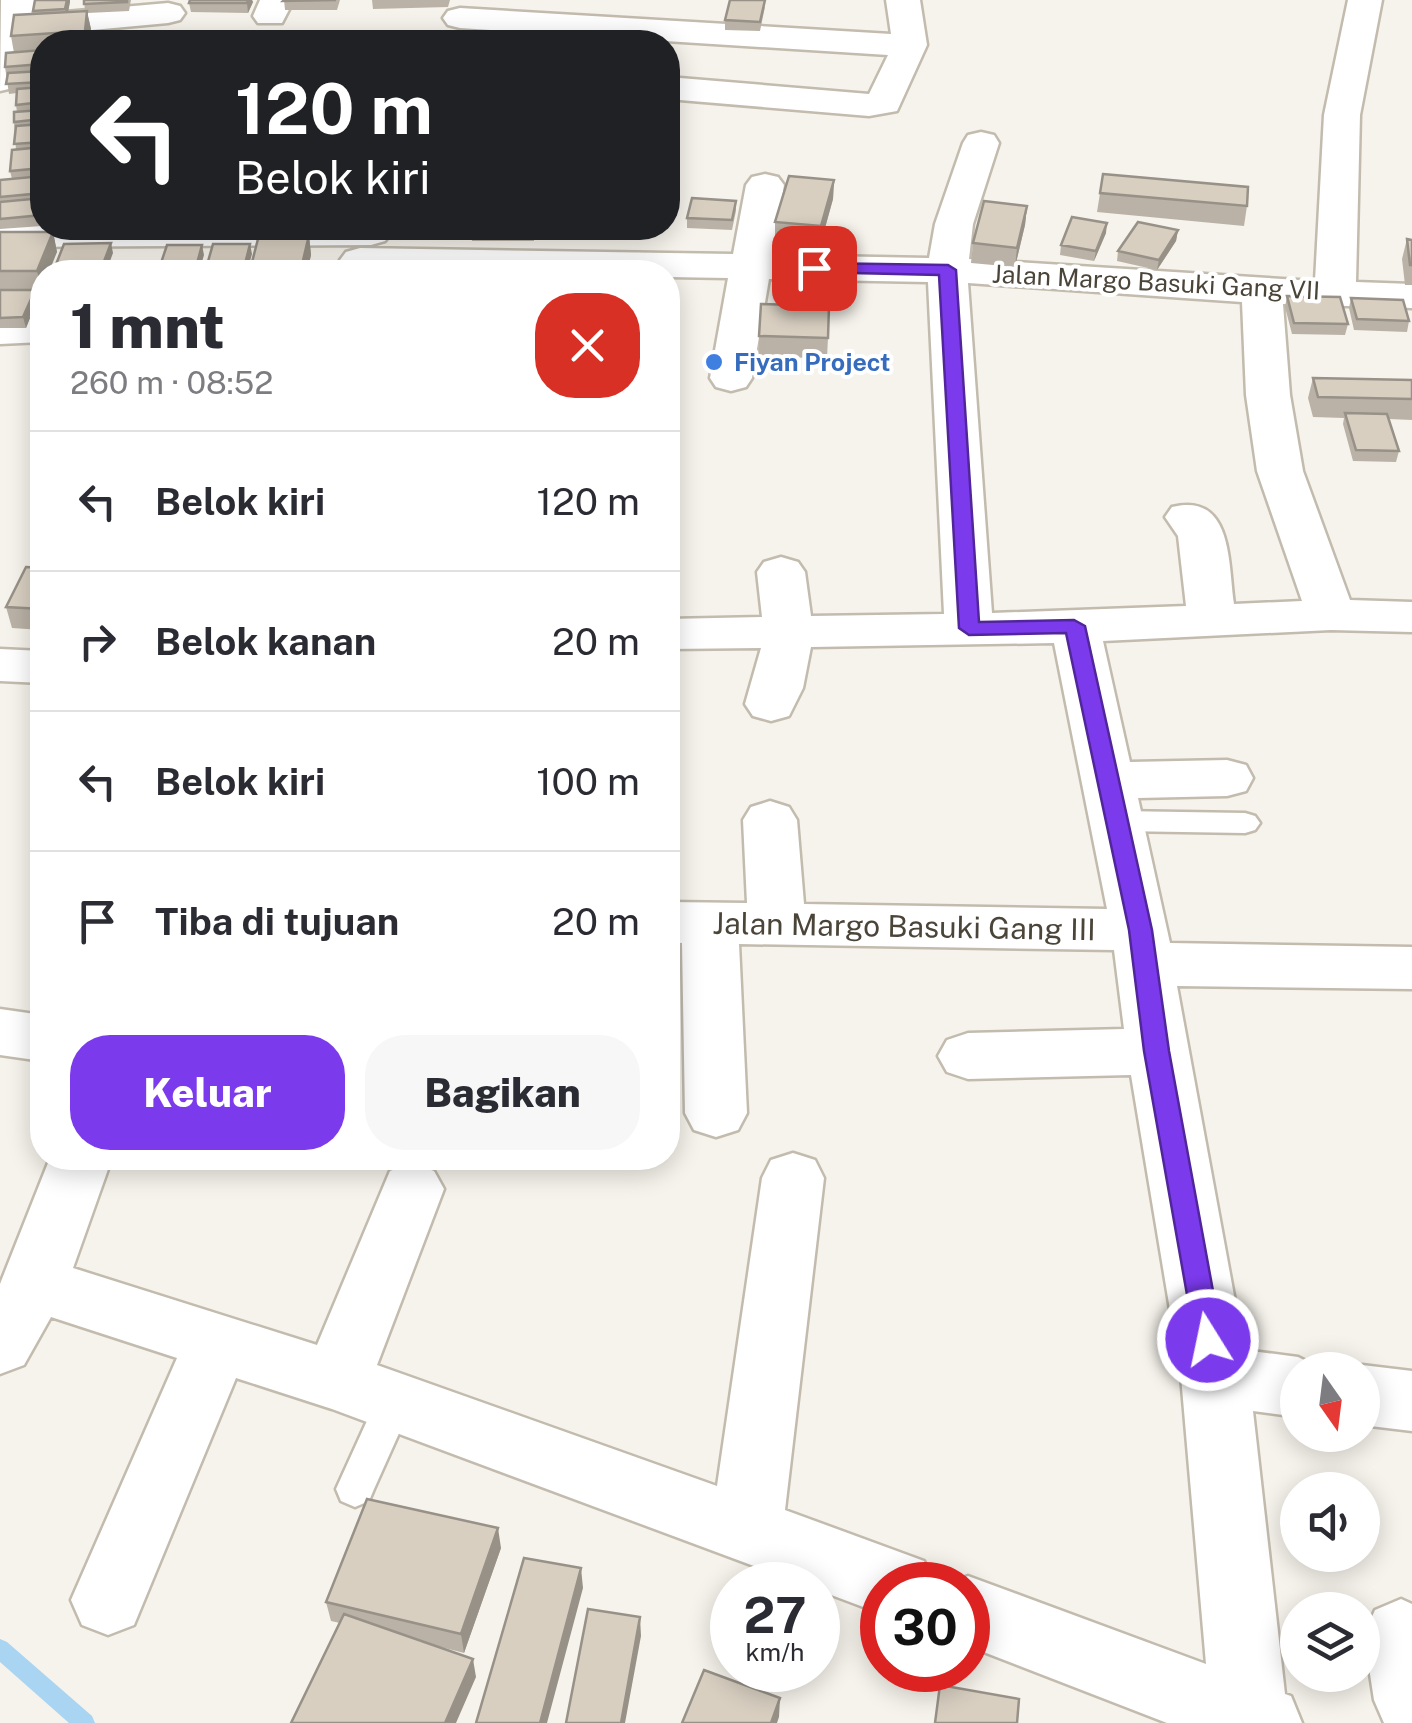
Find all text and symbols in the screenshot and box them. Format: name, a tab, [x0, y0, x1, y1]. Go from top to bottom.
text: 120 m	[235, 67, 433, 150]
icon: left	[70, 70, 200, 200]
text: Belok kiri	[235, 151, 430, 204]
pin	[772, 226, 857, 311]
icon: arrive	[787, 241, 842, 296]
street label: Jalan Margo Basuki Gang VII	[991, 258, 1321, 306]
text: 1 mnt	[70, 291, 225, 362]
button: close	[535, 293, 640, 398]
place label: Fiyan Project	[734, 347, 891, 377]
marker: Fiyan Project	[703, 351, 725, 373]
text: 260 m · 08:52	[70, 364, 273, 401]
icon: left	[70, 474, 125, 529]
text: Belok kiri	[155, 479, 325, 524]
text: 120 m	[537, 479, 640, 524]
icon: right	[70, 614, 125, 669]
text: Belok kanan	[155, 619, 376, 664]
text: 20 m	[552, 619, 640, 664]
icon: left	[70, 754, 125, 809]
text: Belok kiri	[155, 759, 325, 804]
text: 100 m	[536, 759, 640, 804]
icon: arrive	[70, 894, 125, 949]
text: Tiba di tujuan	[155, 899, 399, 944]
text: 20 m	[552, 899, 640, 944]
street label: Jalan Margo Basuki Gang III	[712, 905, 1096, 947]
button: Keluar	[70, 1035, 345, 1150]
button: Bagikan	[365, 1035, 640, 1150]
position arrow	[1156, 1288, 1260, 1392]
north arrow	[1280, 1352, 1380, 1452]
map controls	[1280, 1352, 1380, 1692]
button: sound	[1280, 1472, 1380, 1572]
speed limit sign: 30	[860, 1562, 990, 1692]
text: 27	[743, 1585, 807, 1644]
button: layers	[1280, 1592, 1380, 1692]
text: km/h	[746, 1637, 804, 1667]

